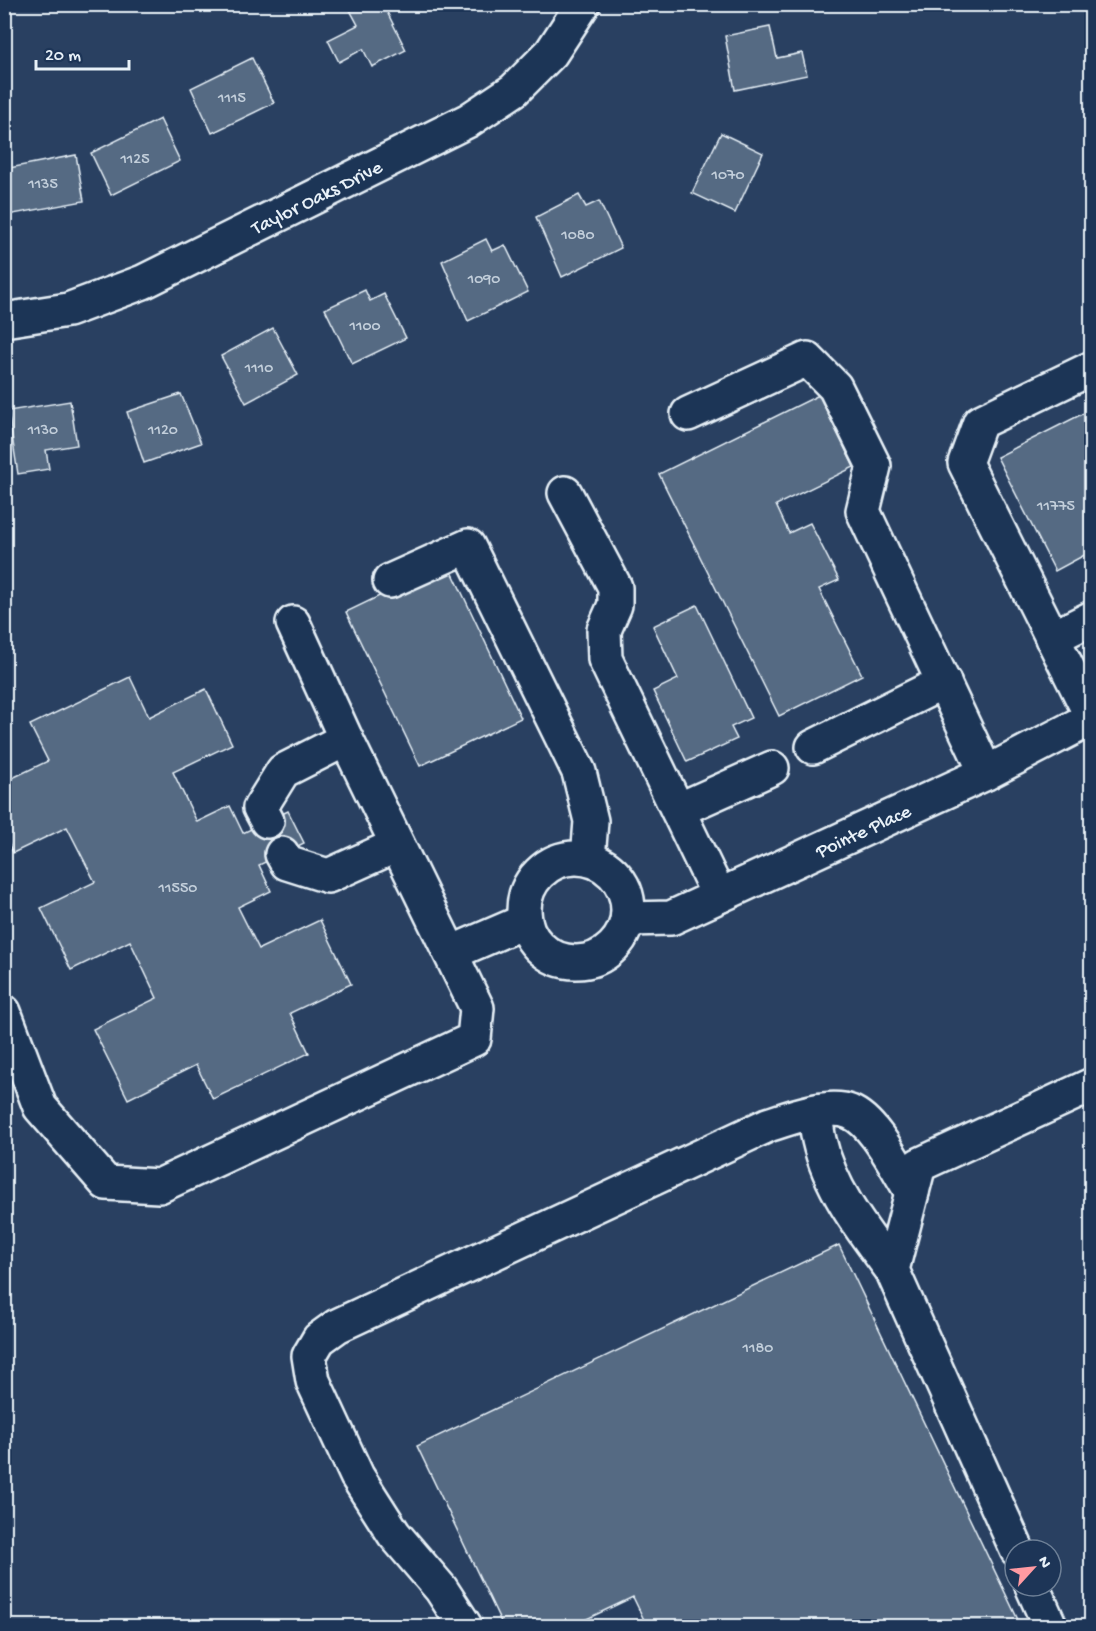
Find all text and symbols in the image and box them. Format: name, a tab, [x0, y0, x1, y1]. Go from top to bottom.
scale bar	[36, 33, 129, 71]
text: 20 m	[45, 46, 81, 67]
house number: 1115	[217, 90, 246, 109]
house number: 1125	[119, 151, 150, 170]
street label: Taylor Oaks Drive	[247, 157, 387, 242]
house number: 1070	[711, 167, 744, 186]
house number: 1135	[27, 176, 58, 195]
house number: 1080	[560, 227, 595, 246]
house number: 1090	[467, 271, 500, 290]
house number: 1100	[348, 318, 381, 337]
house number: 1110	[244, 360, 273, 379]
house number: 1130	[27, 422, 58, 441]
house number: 1120	[147, 422, 178, 441]
house number: 11775	[1036, 498, 1075, 517]
street label: Pointe Place	[812, 801, 916, 865]
house number: 11550	[158, 880, 197, 899]
house number: 1180	[742, 1340, 773, 1359]
north arrow	[1003, 1538, 1063, 1598]
text: N	[1032, 1554, 1054, 1572]

